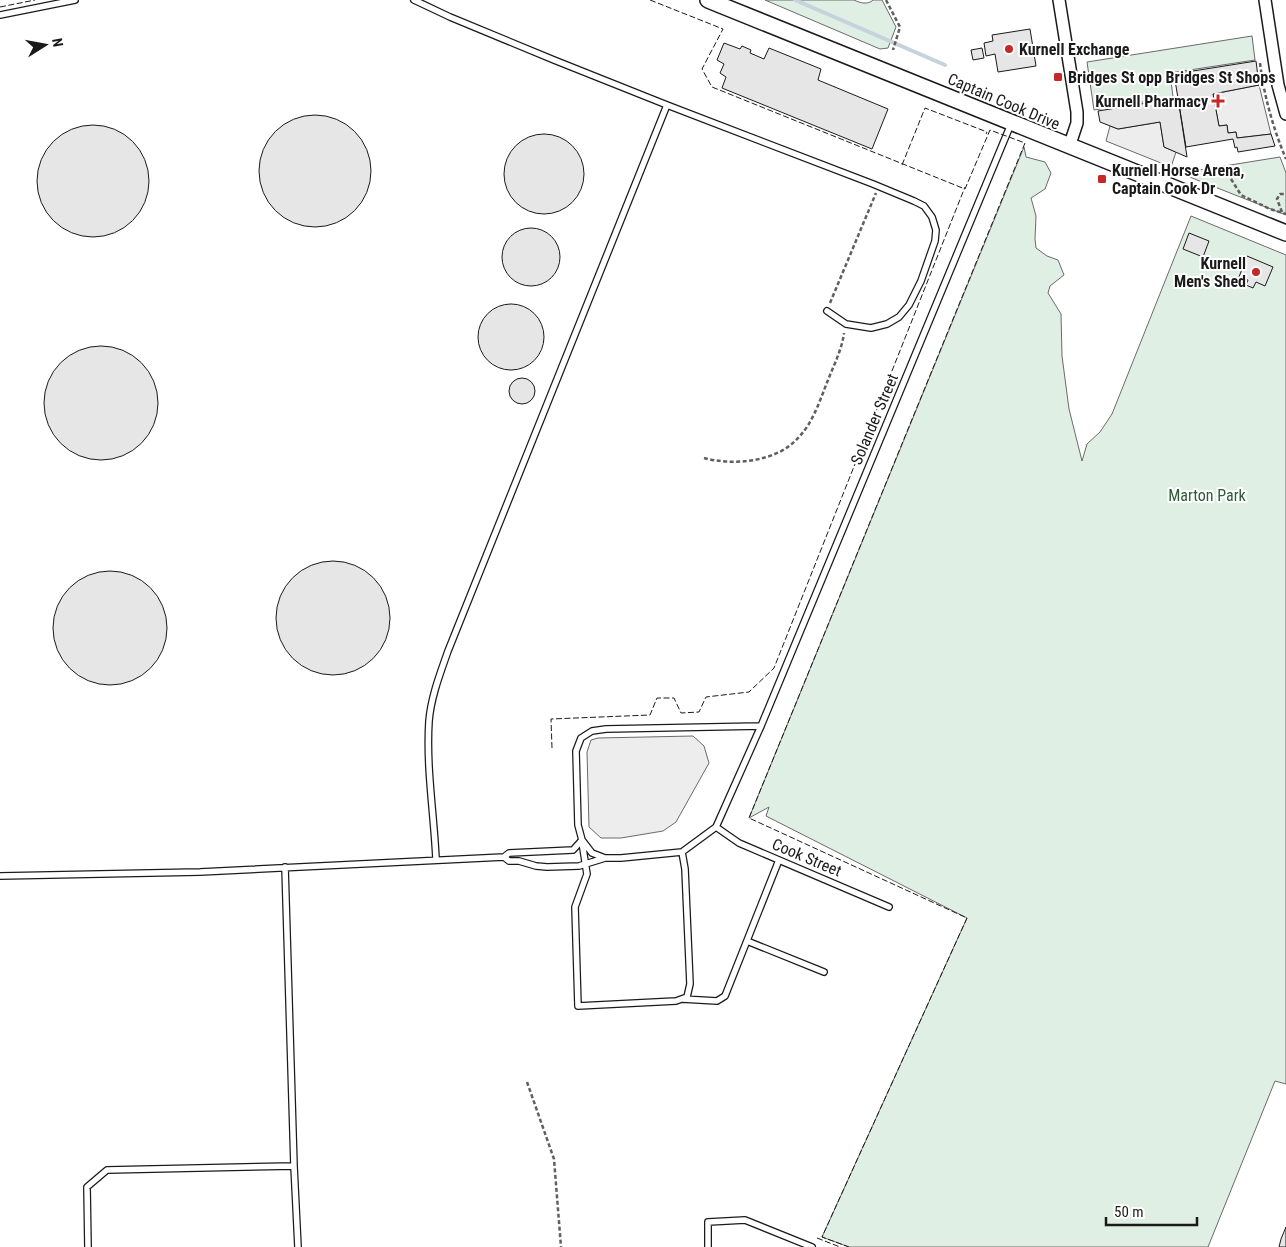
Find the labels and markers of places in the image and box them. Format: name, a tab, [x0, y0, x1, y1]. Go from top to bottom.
place label: Kurnell Exchange	[1019, 40, 1130, 59]
marker: Kurnell Exchange	[1003, 43, 1015, 55]
place label: Bridges St opp Bridges St Shops	[1068, 68, 1275, 87]
marker: Bridges St opp Bridges St Shops	[1052, 71, 1064, 83]
place label: Kurnell Pharmacy	[1095, 92, 1208, 111]
marker: Kurnell Pharmacy	[1212, 95, 1224, 107]
place label: Kurnell Horse Arena, Captain Cook Dr	[1112, 161, 1245, 198]
marker: Kurnell Horse Arena, Captain Cook Dr	[1096, 173, 1108, 185]
place label: Kurnell Men's Shed	[1174, 254, 1246, 291]
marker: Kurnell Men's Shed	[1250, 266, 1262, 278]

